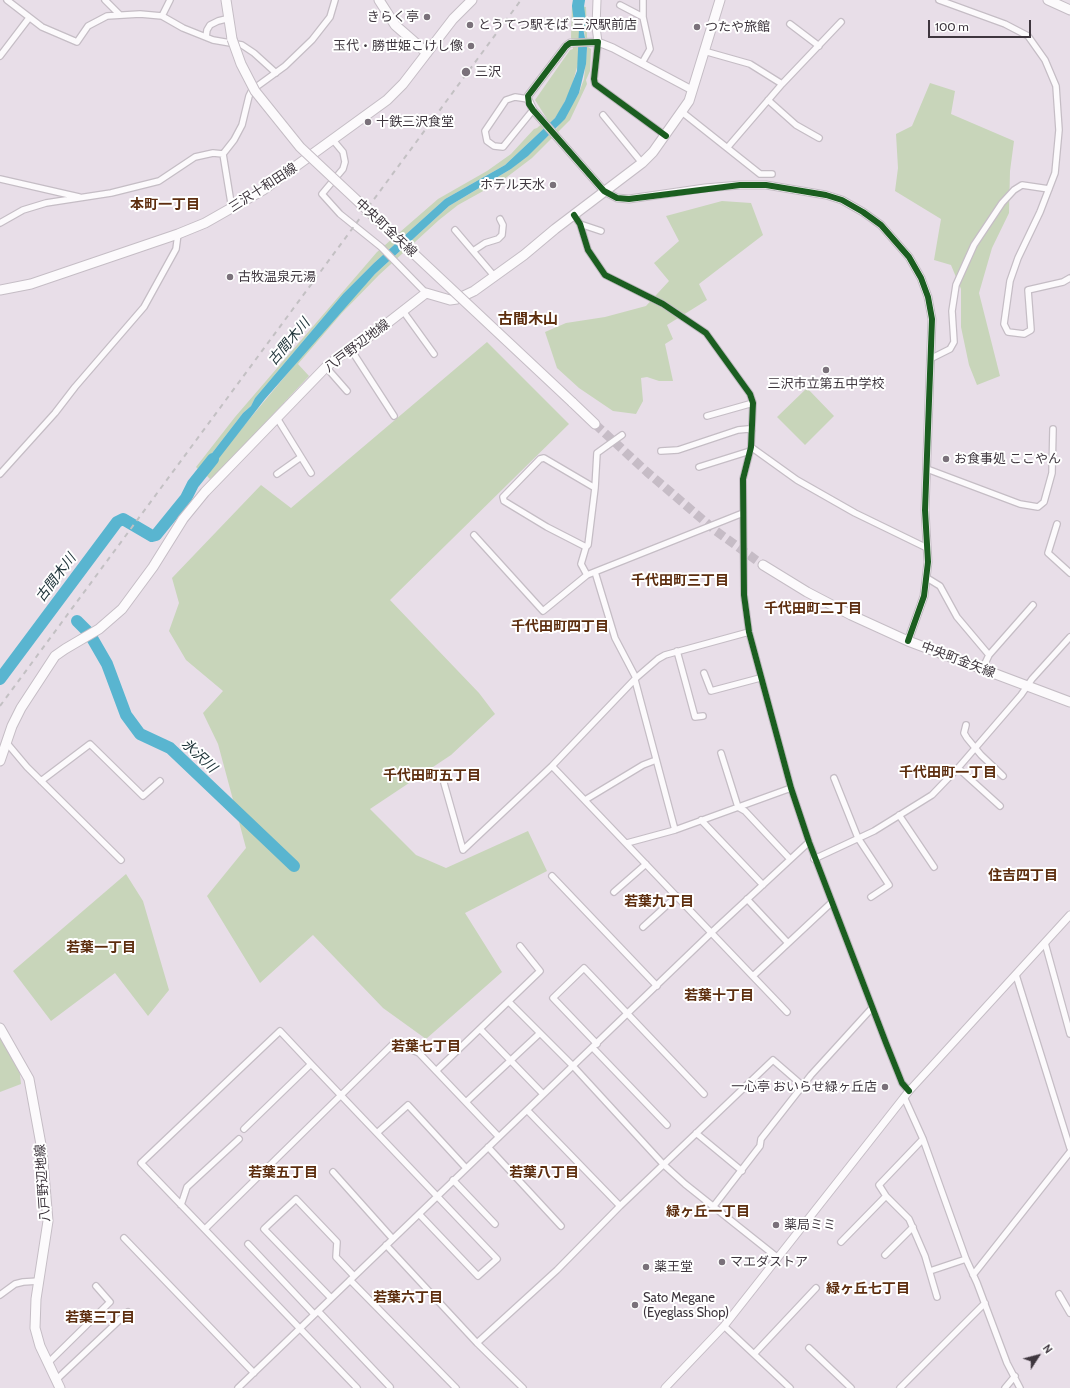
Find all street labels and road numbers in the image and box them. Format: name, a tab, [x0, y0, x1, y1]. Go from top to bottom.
street label: 三沢十和田線	[226, 160, 300, 216]
street label: 中央町金矢線	[352, 196, 420, 260]
street label: 八戸野辺地線	[321, 316, 393, 376]
street label: 中央町金矢線	[919, 639, 997, 681]
street label: 八戸野辺地線	[32, 1144, 54, 1222]

